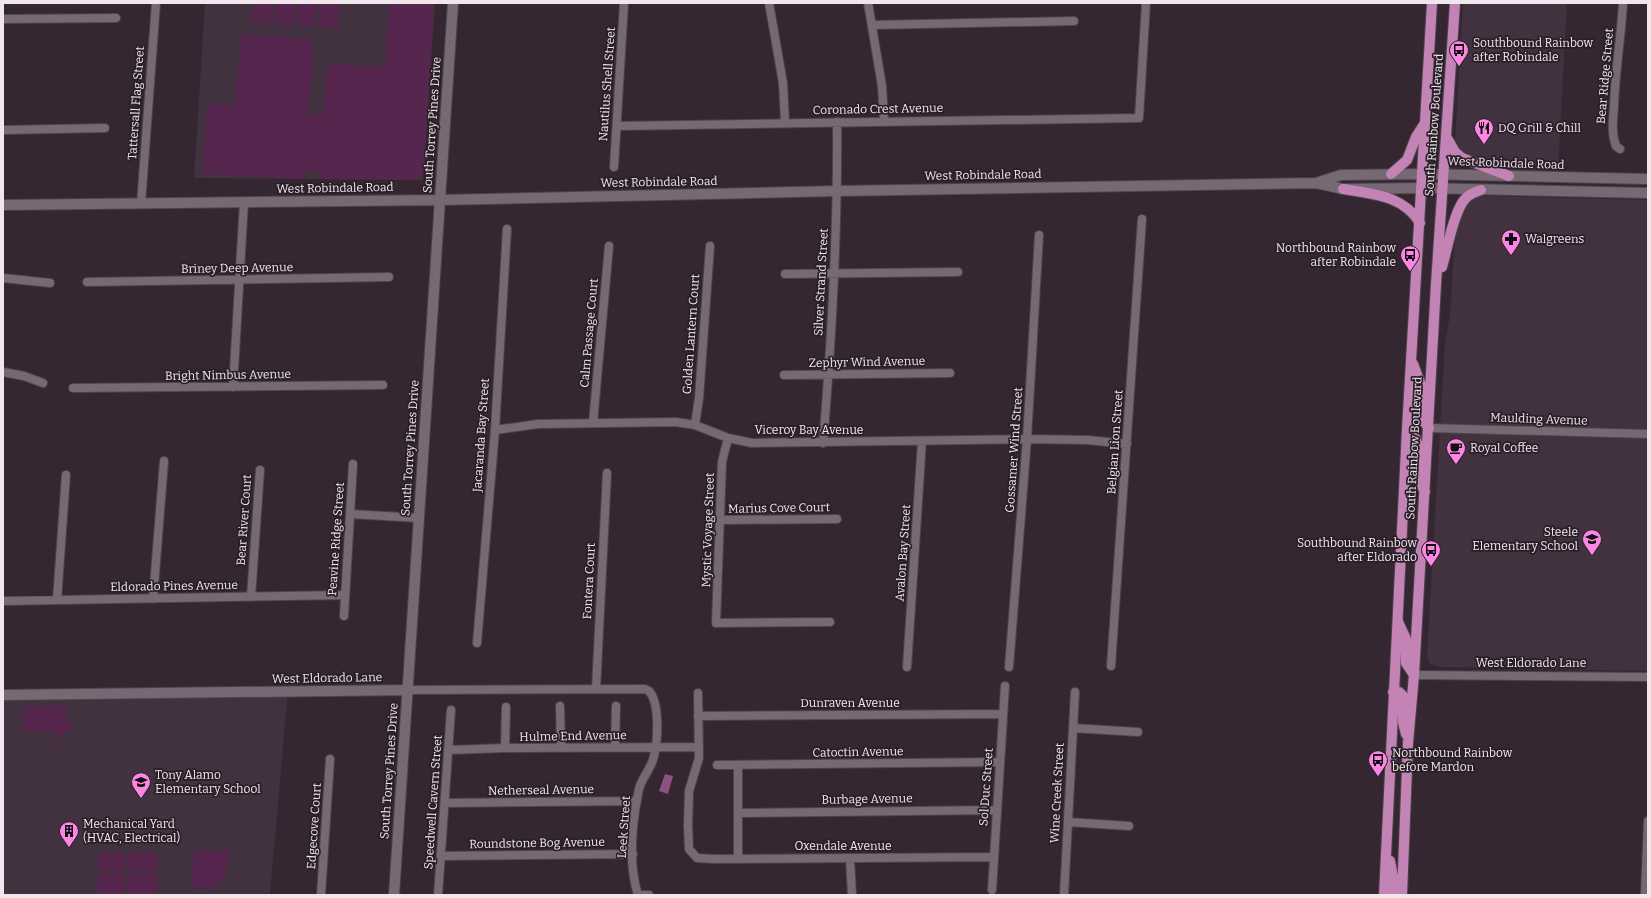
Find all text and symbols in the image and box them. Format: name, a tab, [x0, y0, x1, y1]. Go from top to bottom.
street label: Nautilus Shell Street	[596, 26, 618, 142]
street label: Bear Ridge Street	[1594, 27, 1616, 125]
place label: Southbound Rainbow after Robindale	[1473, 36, 1594, 64]
bus stop icon: Southbound Rainbow after Robindale	[1448, 39, 1470, 67]
street label: Tattersall Flag Street	[125, 45, 147, 160]
street label: South Rainbow Boulevard	[1422, 53, 1446, 197]
street label: South Torrey Pines Drive	[420, 56, 444, 194]
street label: Coronado Crest Avenue	[813, 101, 943, 117]
restaurant icon: DQ Grill & Chill	[1473, 117, 1495, 145]
place label: DQ Grill & Chill	[1498, 121, 1582, 135]
street label: West Robindale Road	[1447, 154, 1565, 172]
street label: West Robindale Road	[924, 167, 1042, 183]
street label: West Robindale Road	[600, 174, 718, 190]
street label: West Robindale Road	[276, 180, 394, 196]
street label: Silver Strand Street	[811, 227, 831, 336]
pharmacy icon: Walgreens	[1500, 228, 1522, 256]
place label: Walgreens	[1525, 232, 1585, 246]
place label: Northbound Rainbow after Robindale	[1276, 241, 1396, 269]
bus stop icon: Northbound Rainbow after Robindale	[1399, 244, 1421, 272]
street label: Briney Deep Avenue	[181, 260, 293, 276]
street label: Golden Lantern Court	[680, 273, 702, 395]
street label: Calm Passage Court	[577, 277, 601, 388]
street label: Zephyr Wind Avenue	[809, 354, 925, 370]
street label: Bright Nimbus Avenue	[165, 367, 291, 383]
street label: South Rainbow Boulevard	[1403, 376, 1425, 520]
street label: Jacaranda Bay Street	[470, 377, 492, 493]
street label: South Torrey Pines Drive	[398, 379, 422, 517]
street label: Gossamer Wind Street	[1003, 386, 1025, 513]
street label: Belgian Lion Street	[1104, 389, 1126, 495]
street label: Maulding Avenue	[1490, 410, 1588, 428]
street label: Viceroy Bay Avenue	[755, 423, 863, 437]
cafe icon: Royal Coffee	[1445, 437, 1467, 465]
place label: Royal Coffee	[1470, 441, 1538, 455]
street label: Mystic Voyage Street	[699, 472, 717, 588]
street label: Bear River Court	[234, 473, 254, 566]
street label: Peavine Ridge Street	[325, 481, 347, 596]
street label: Marius Cove Court	[728, 500, 831, 516]
street label: Avalon Bay Street	[893, 503, 913, 602]
place label: Steele Elementary School	[1472, 525, 1579, 553]
school or university icon: Steele Elementary School	[1581, 528, 1603, 556]
place label: Southbound Rainbow after Eldorado	[1297, 536, 1417, 564]
bus stop icon: Southbound Rainbow after Eldorado	[1420, 539, 1442, 567]
street label: Fontera Court	[580, 542, 598, 620]
street label: Eldorado Pines Avenue	[110, 578, 238, 594]
street label: West Eldorado Lane	[1476, 656, 1586, 670]
street label: West Eldorado Lane	[272, 670, 382, 686]
street label: Dunraven Avenue	[800, 696, 900, 710]
street label: South Torrey Pines Drive	[377, 702, 401, 840]
street label: Hulme End Avenue	[519, 728, 627, 744]
street label: Speedwell Cavern Street	[421, 734, 445, 870]
street label: Wine Creek Street	[1047, 742, 1067, 844]
street label: Catoctin Avenue	[812, 744, 904, 760]
place label: Northbound Rainbow before Mardon	[1392, 746, 1513, 774]
street label: Sol Duc Street	[976, 747, 996, 826]
bus stop icon: Northbound Rainbow before Mardon	[1367, 749, 1389, 777]
place label: Tony Alamo Elementary School	[155, 768, 261, 796]
school or university icon: Tony Alamo Elementary School	[130, 771, 152, 799]
street label: Edgecove Court	[304, 782, 324, 870]
street label: Netherseal Avenue	[488, 782, 594, 798]
street label: Burbage Avenue	[821, 791, 913, 807]
street label: Leek Street	[615, 795, 633, 859]
place label: Mechanical Yard (HVAC, Electrical)	[83, 817, 180, 845]
building icon: Mechanical Yard (HVAC, Electrical)	[58, 820, 80, 848]
street label: Roundstone Bog Avenue	[469, 835, 605, 851]
street label: Oxendale Avenue	[794, 839, 892, 853]

